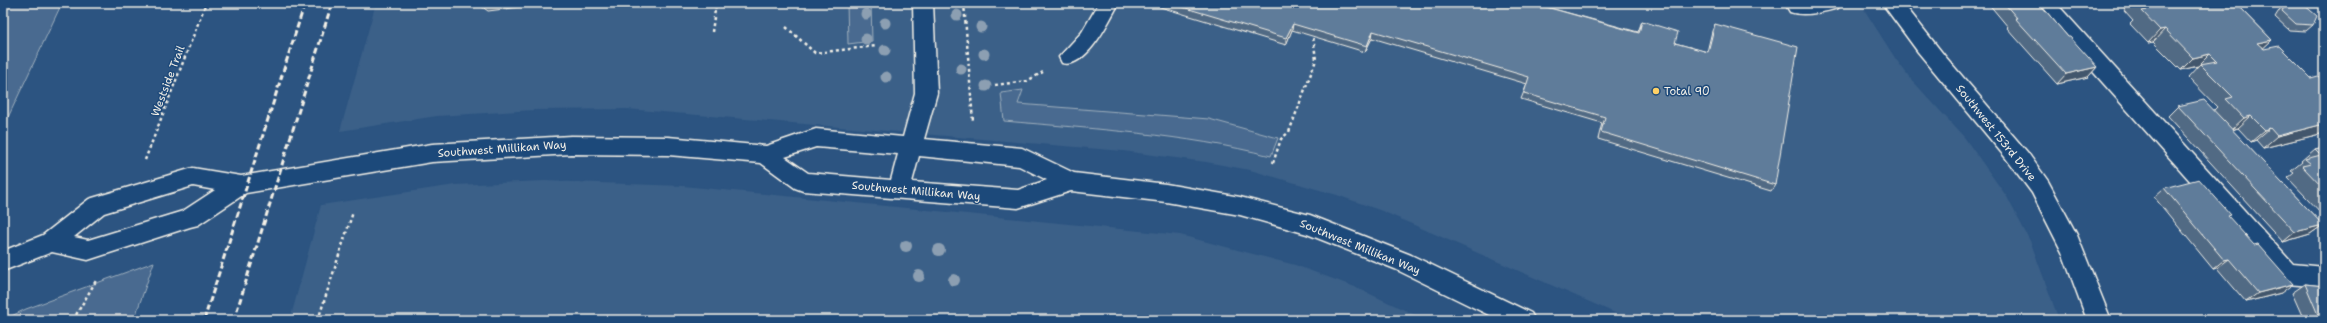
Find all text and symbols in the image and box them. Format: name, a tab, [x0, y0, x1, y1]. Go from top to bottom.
street label: Westside Trail	[148, 43, 189, 119]
street label: Southwest 153rd Drive	[1952, 82, 2040, 184]
place label: Total 90	[1664, 84, 1710, 99]
marker: Total 90	[1651, 86, 1661, 96]
street label: Southwest Millikan Way	[437, 137, 567, 161]
street label: Southwest Millikan Way	[851, 178, 981, 204]
street label: Southwest Millikan Way	[1297, 216, 1423, 278]

